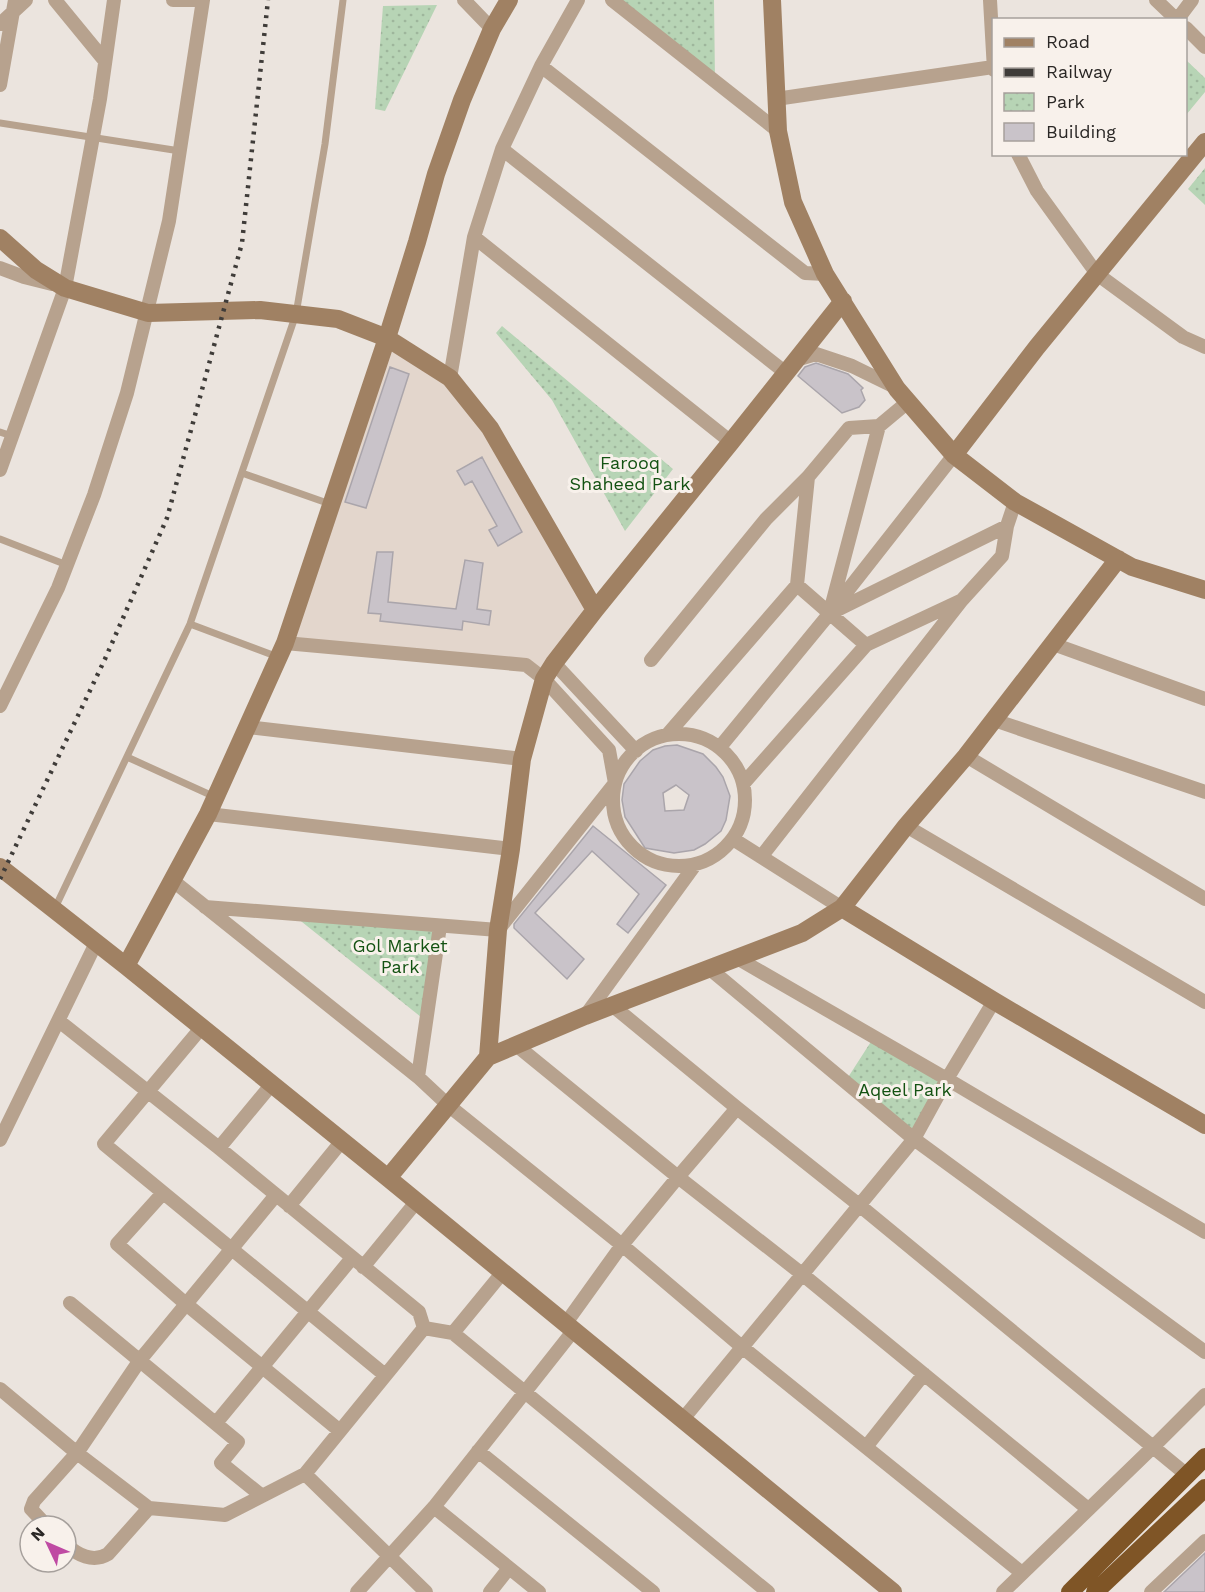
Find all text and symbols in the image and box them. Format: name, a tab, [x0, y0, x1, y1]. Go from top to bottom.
legend	[992, 18, 1187, 156]
text: Road	[1046, 31, 1090, 52]
text: Railway	[1046, 61, 1113, 82]
text: Park	[1046, 91, 1085, 112]
text: Building	[1046, 121, 1116, 142]
park label: Farooq Shaheed Park	[570, 452, 690, 494]
park label: Gol Market Park	[352, 935, 448, 977]
park label: Aqeel Park	[858, 1079, 952, 1100]
north arrow	[18, 1514, 78, 1574]
text: N	[27, 1523, 49, 1545]

